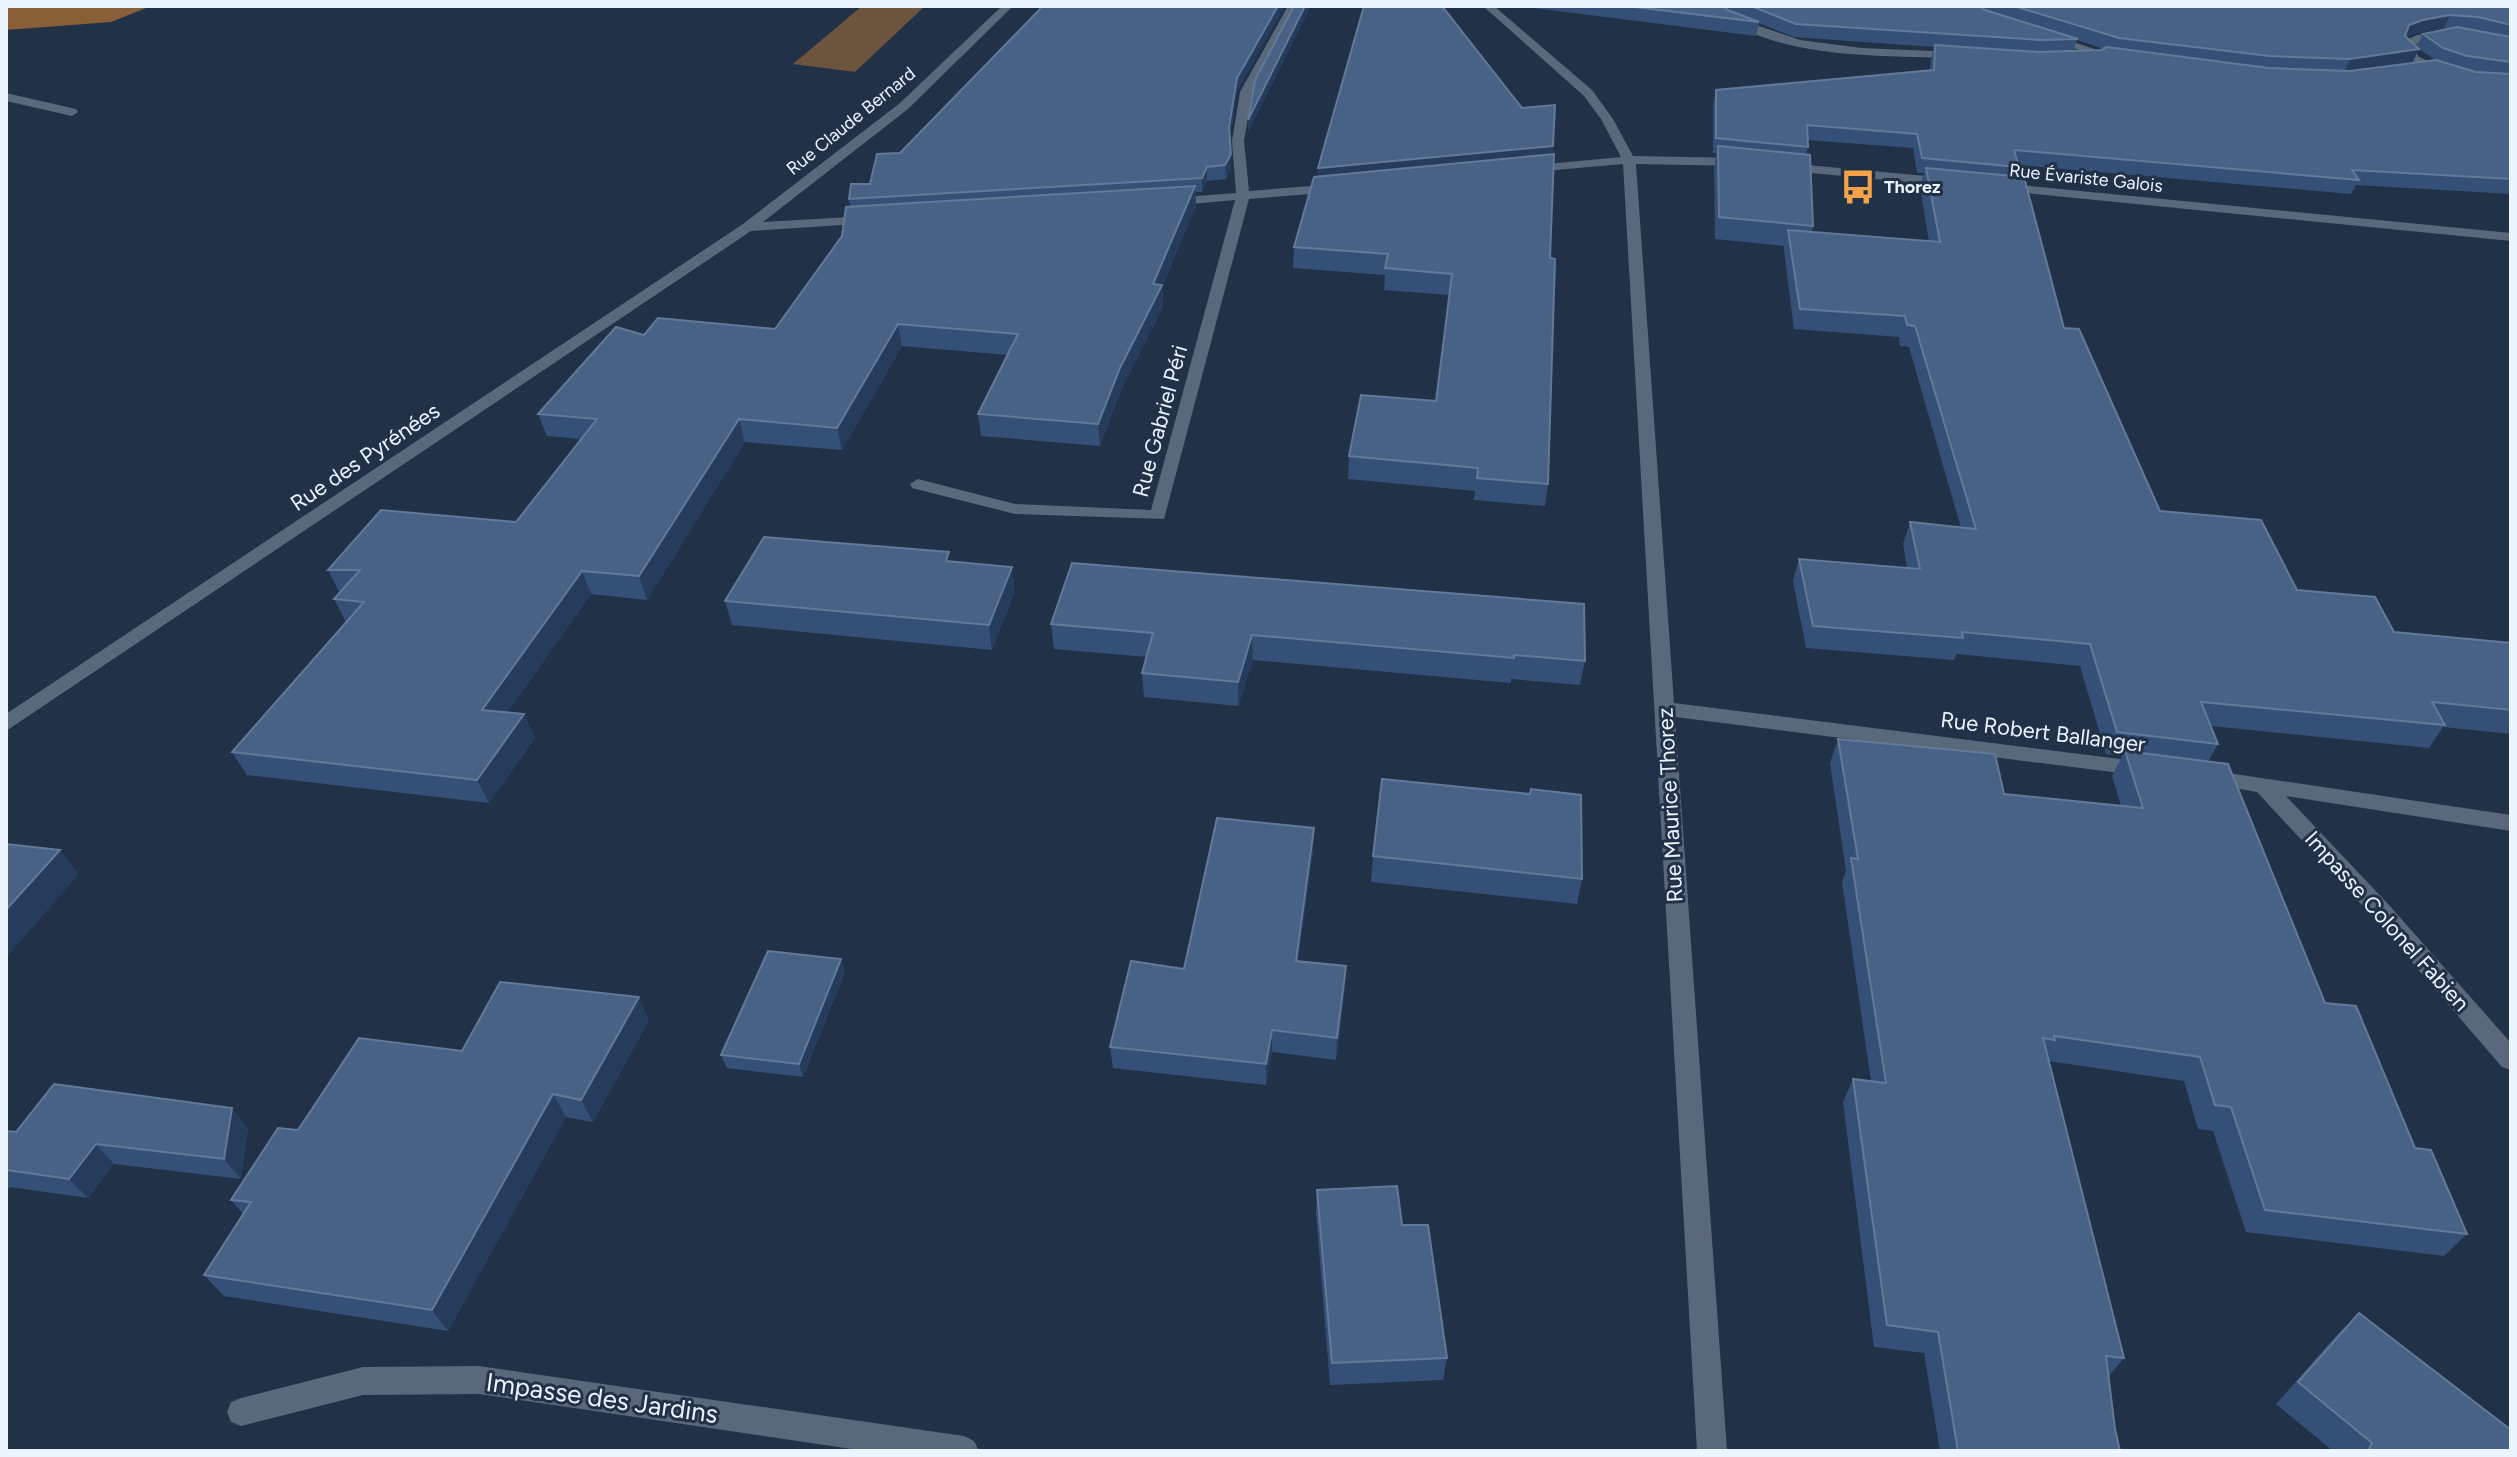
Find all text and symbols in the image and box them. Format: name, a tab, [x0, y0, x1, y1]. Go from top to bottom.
street label: Rue Claude Bernard	[782, 62, 920, 180]
street label: Rue Évariste Galois	[2008, 159, 2164, 197]
bus stop icon: Thorez	[1839, 168, 1877, 206]
place label: Thorez	[1884, 176, 1941, 198]
street label: Rue Gabriel Péri	[1127, 342, 1193, 500]
street label: Rue des Pyrénées	[285, 397, 445, 517]
street label: Rue Robert Ballanger	[1939, 706, 2148, 758]
street label: Rue Maurice Thorez	[1651, 707, 1689, 903]
street label: Impasse Colonel Fabien	[2299, 825, 2475, 1017]
street label: Impasse des Jardins	[484, 1366, 720, 1430]

